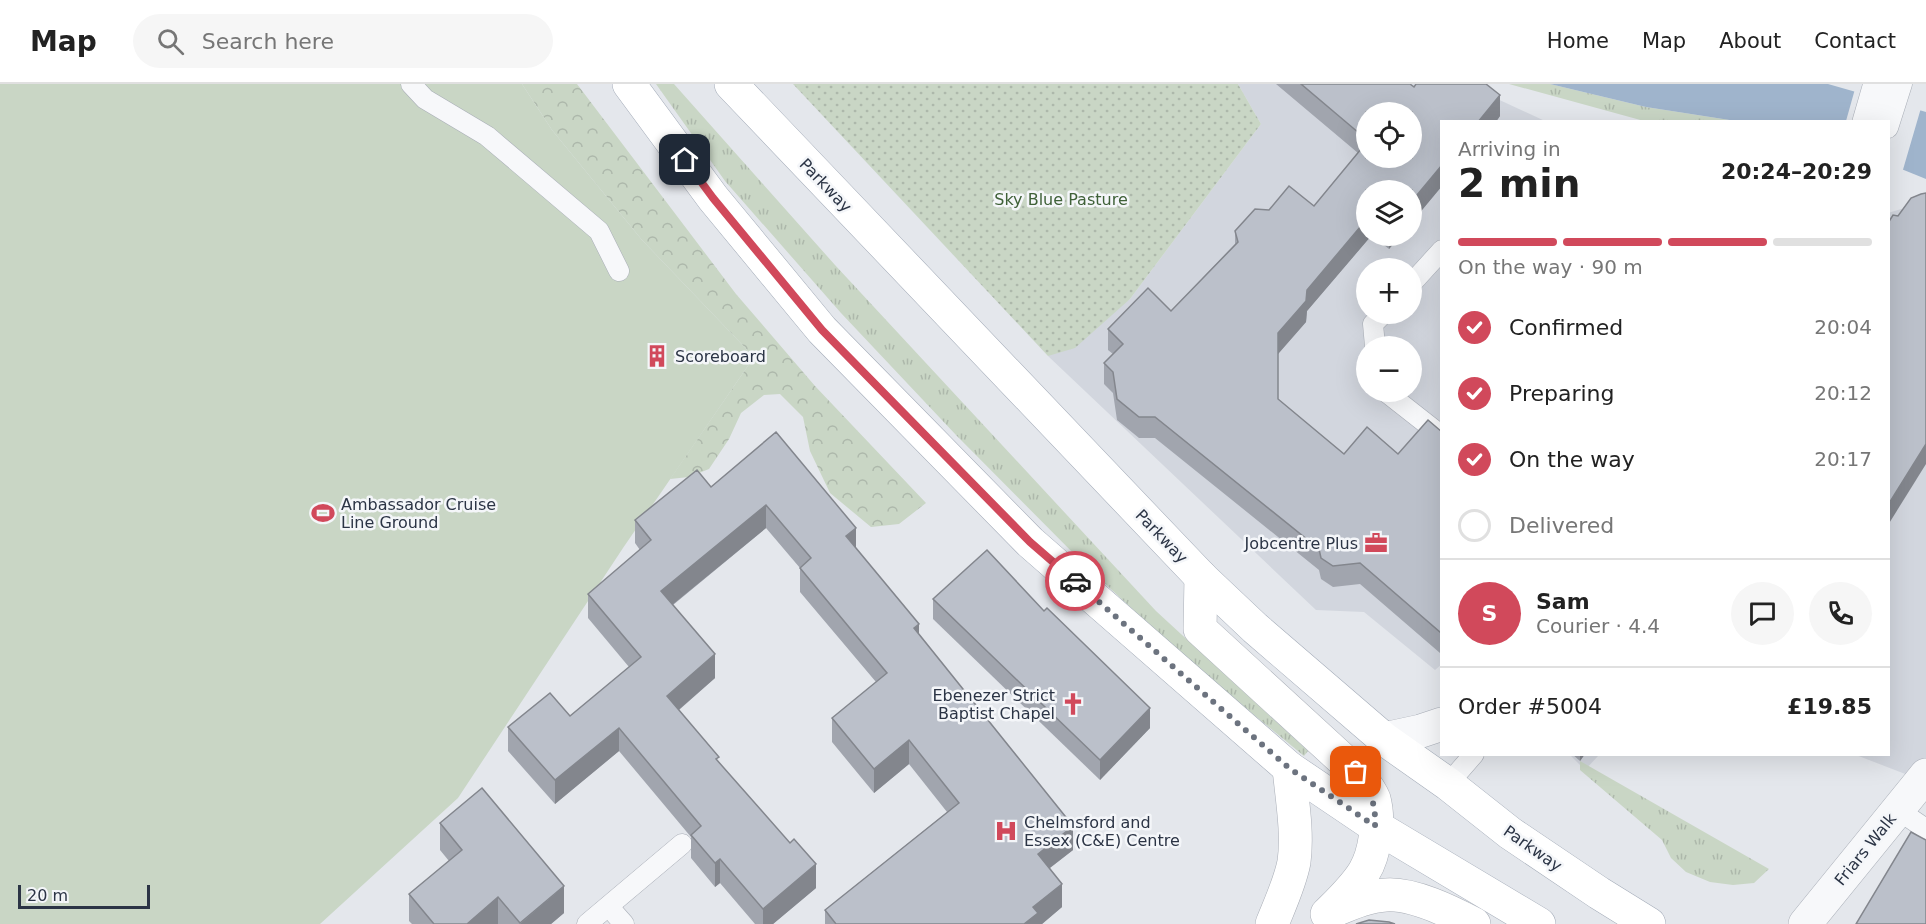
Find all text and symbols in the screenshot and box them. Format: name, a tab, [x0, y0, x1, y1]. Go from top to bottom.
search box	[133, 14, 553, 68]
text: Map	[30, 25, 97, 58]
icon: search	[154, 25, 187, 58]
text: Search here	[202, 29, 334, 54]
text: Home	[1547, 29, 1609, 53]
text: Map	[1642, 29, 1686, 53]
text: About	[1719, 29, 1781, 53]
text: Contact	[1814, 29, 1896, 53]
map controls	[1356, 102, 1422, 402]
button: locate	[1356, 102, 1422, 168]
pin	[659, 134, 710, 185]
text: Arriving in	[1458, 137, 1561, 161]
icon: home	[668, 143, 701, 176]
street label: Parkway	[796, 155, 856, 216]
text: 20:24–20:29	[1721, 159, 1872, 184]
text: 2 min	[1458, 161, 1580, 206]
button: layers	[1356, 180, 1422, 246]
park label: Sky Blue Pasture	[994, 190, 1128, 209]
text: On the way · 90 m	[1458, 255, 1643, 279]
button: +	[1356, 258, 1422, 324]
icon: check	[1458, 311, 1491, 344]
text: Confirmed	[1509, 315, 1623, 340]
text: 20:04	[1814, 315, 1872, 339]
button: −	[1356, 336, 1422, 402]
building icon: Scoreboard	[644, 343, 670, 369]
place label: Scoreboard	[675, 347, 766, 366]
icon: check	[1458, 377, 1491, 410]
text: Preparing	[1509, 381, 1615, 406]
text: 20:12	[1814, 381, 1872, 405]
icon: check	[1458, 443, 1491, 476]
text: On the way	[1509, 447, 1635, 472]
text: 20:17	[1814, 447, 1872, 471]
place label: Ambassador Cruise Line Ground	[341, 495, 496, 532]
sports icon: Ambassador Cruise Line Ground	[310, 500, 336, 526]
street label: Parkway	[1132, 506, 1192, 567]
text: Delivered	[1509, 513, 1614, 538]
office icon: Jobcentre Plus	[1363, 530, 1389, 556]
place label: Jobcentre Plus	[1244, 534, 1358, 553]
courier	[1045, 551, 1105, 611]
icon: car	[1059, 565, 1092, 598]
button: chat	[1731, 582, 1794, 645]
button: phone	[1809, 582, 1872, 645]
text: Sam	[1536, 589, 1590, 614]
text: S	[1482, 601, 1497, 626]
text: Courier · 4.4	[1536, 614, 1660, 638]
place label: Ebenezer Strict Baptist Chapel	[932, 686, 1055, 723]
church icon: Ebenezer Strict Baptist Chapel	[1060, 691, 1086, 717]
text: Order #5004	[1458, 694, 1602, 719]
text: £19.85	[1787, 694, 1872, 719]
pin	[1330, 746, 1381, 797]
icon: bag	[1339, 755, 1372, 788]
street label: Friars Walk	[1831, 809, 1901, 889]
place label: Chelmsford and Essex (C&E) Centre	[1024, 813, 1180, 850]
hospital icon: Chelmsford and Essex (C&E) Centre	[993, 818, 1019, 844]
street label: Parkway	[1500, 821, 1566, 875]
scale bar	[18, 882, 150, 910]
text: 20 m	[27, 886, 68, 905]

